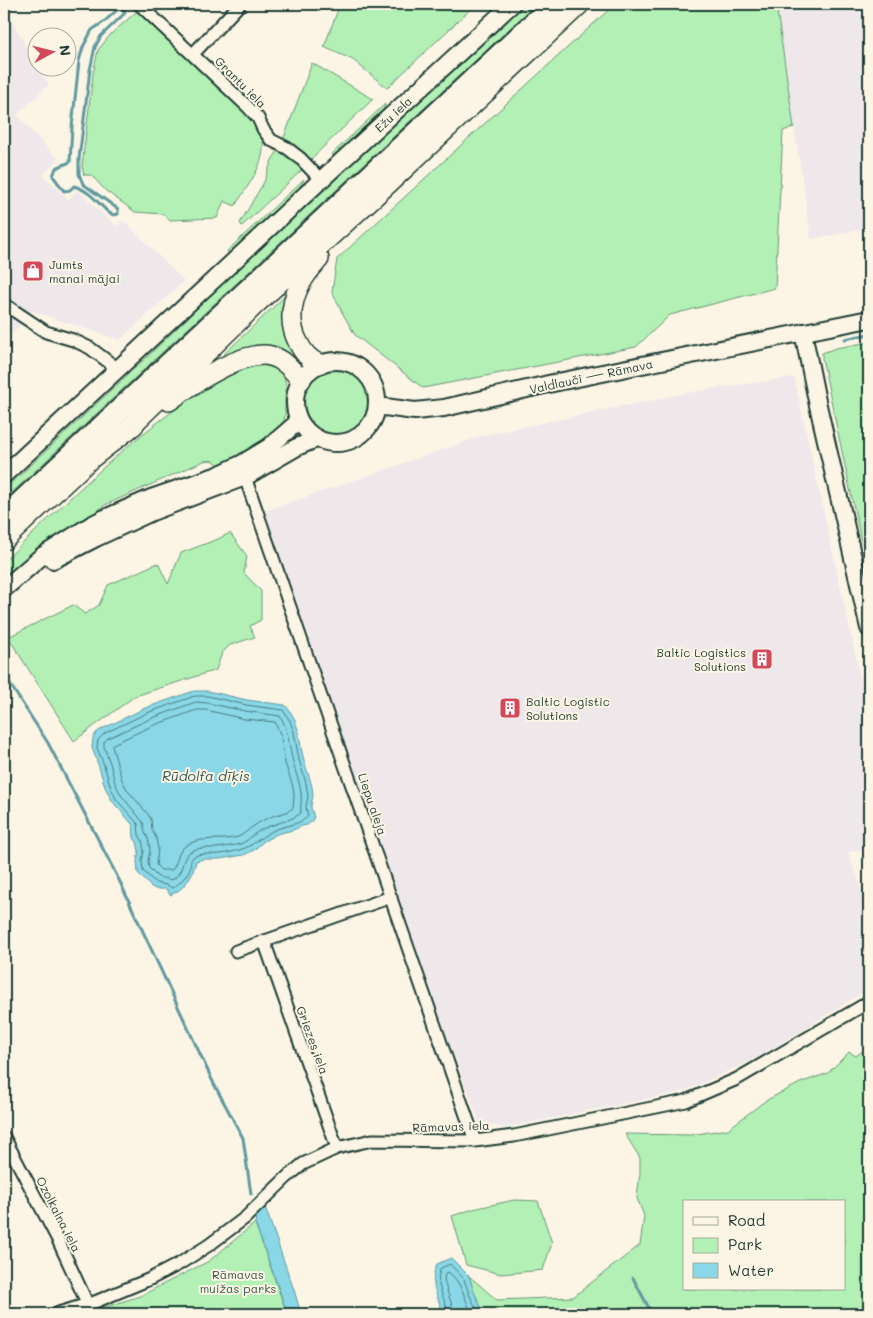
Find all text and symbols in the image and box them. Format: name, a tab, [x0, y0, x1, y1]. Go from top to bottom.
north arrow	[28, 28, 78, 78]
text: N	[55, 44, 75, 57]
street label: Grantu iela	[212, 53, 270, 111]
street label: Ežu iela	[371, 93, 415, 135]
place label: Jumts manai mājai	[49, 256, 120, 286]
shop icon: Jumts manai mājai	[21, 259, 45, 283]
street label: Valdlauči — Rāmava	[528, 355, 654, 397]
place label: Baltic Logistics Solutions	[656, 644, 746, 674]
building icon: Baltic Logistics Solutions	[750, 647, 774, 671]
place label: Baltic Logistic Solutions	[526, 693, 610, 723]
building icon: Baltic Logistic Solutions	[498, 696, 522, 720]
water label: Rūdolfa dīķis	[162, 766, 250, 785]
street label: Liepu aleja	[355, 771, 391, 837]
street label: Griezes iela	[293, 1004, 333, 1076]
street label: Rāmavas iela	[412, 1117, 490, 1135]
street label: Ozolkalna iela	[33, 1174, 85, 1254]
legend	[683, 1200, 846, 1290]
text: Road	[728, 1210, 765, 1230]
text: Park	[728, 1234, 762, 1254]
text: Water	[728, 1260, 774, 1280]
park label: Rāmavas muižas parks	[200, 1266, 277, 1296]

